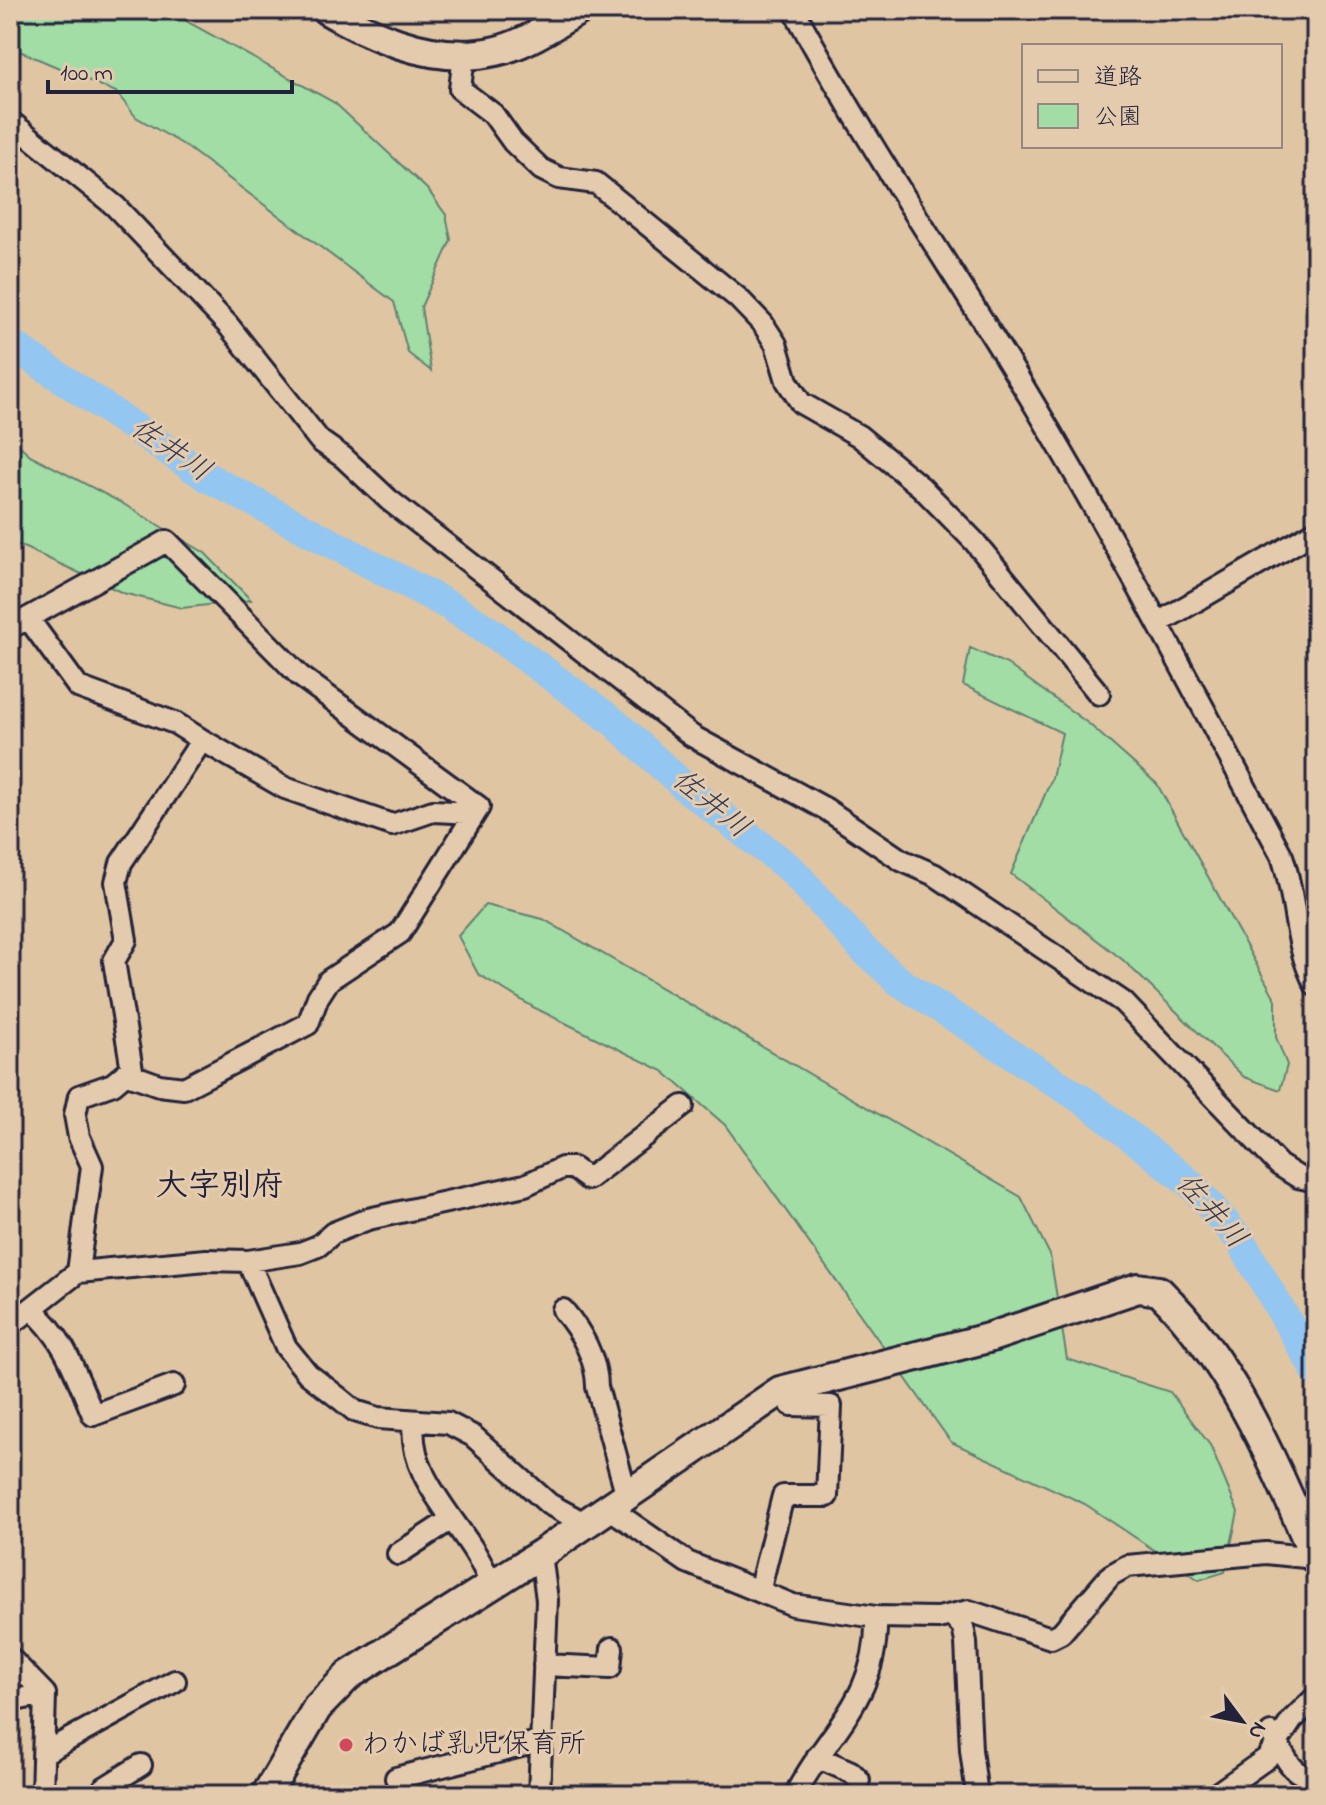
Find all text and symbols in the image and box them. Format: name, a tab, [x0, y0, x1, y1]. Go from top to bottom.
scale bar	[48, 44, 292, 94]
legend	[1022, 44, 1282, 148]
text: 100 m	[60, 57, 113, 92]
text: 道路	[1094, 61, 1142, 96]
text: 公園	[1094, 101, 1142, 136]
water label: 佐井川	[120, 408, 220, 494]
water label: 佐井川	[661, 760, 759, 850]
district label: 大字別府	[156, 1164, 284, 1211]
water label: 佐井川	[1164, 1164, 1256, 1260]
north arrow	[1202, 1681, 1282, 1761]
text: N	[1239, 1715, 1274, 1745]
place label: わかば乳児保育所	[362, 1725, 586, 1766]
marker: わかば乳児保育所	[337, 1736, 355, 1754]

